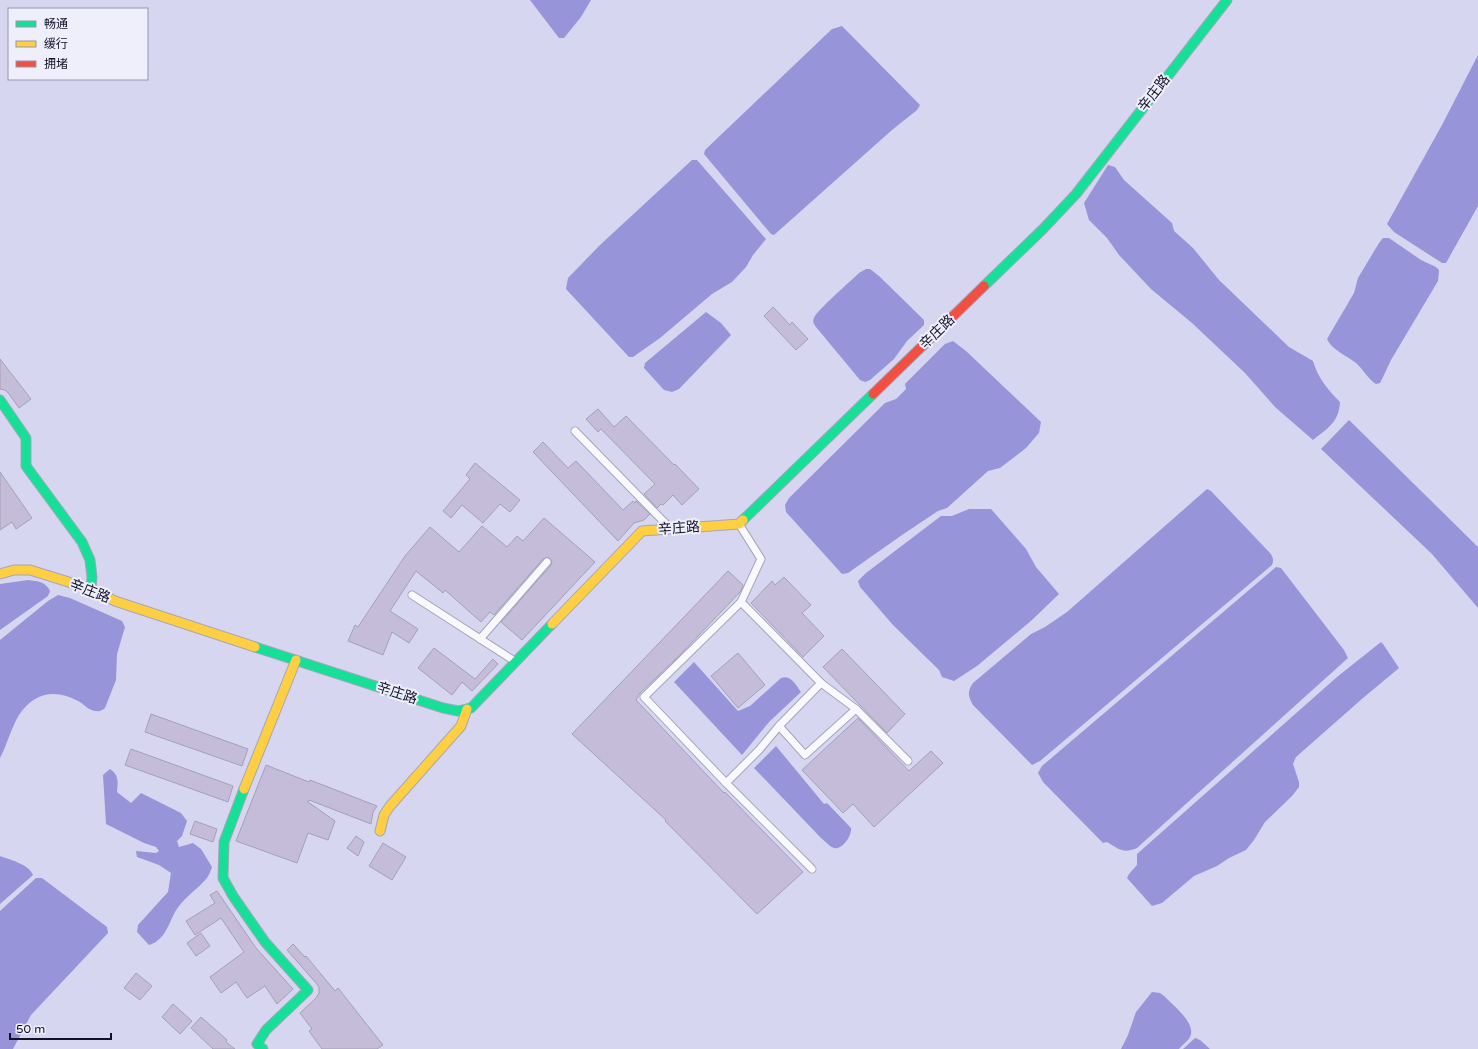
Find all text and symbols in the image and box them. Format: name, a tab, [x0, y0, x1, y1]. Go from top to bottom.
legend	[8, 8, 148, 80]
text: 畅通	[44, 17, 68, 31]
text: 缓行	[44, 37, 68, 51]
text: 拥堵	[44, 57, 68, 71]
street label: 辛庄路	[1134, 71, 1174, 115]
street label: 辛庄路	[916, 311, 958, 353]
street label: 辛庄路	[657, 518, 701, 538]
street label: 辛庄路	[67, 576, 113, 606]
street label: 辛庄路	[374, 678, 420, 708]
scale bar	[10, 1015, 111, 1041]
text: 50 m	[16, 1022, 45, 1036]

